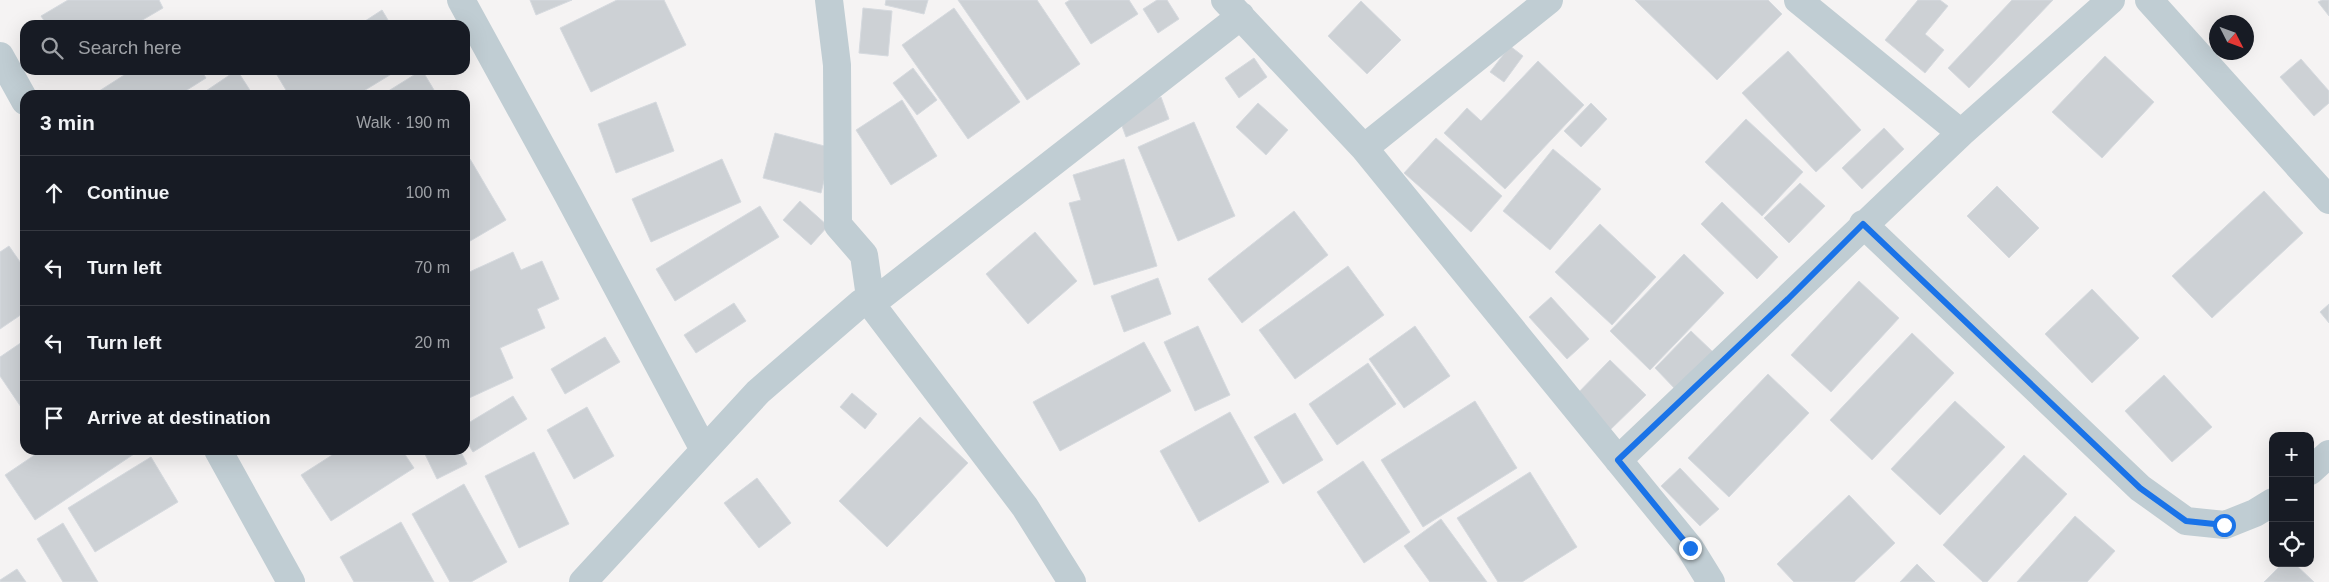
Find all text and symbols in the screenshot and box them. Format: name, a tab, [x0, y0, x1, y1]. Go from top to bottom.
north arrow	[2209, 15, 2254, 60]
search box	[20, 20, 470, 75]
icon: search	[38, 34, 66, 62]
text: Search here	[78, 37, 182, 58]
text: 3 min	[40, 111, 95, 134]
text: Walk · 190 m	[356, 114, 450, 131]
icon: ahead	[40, 179, 68, 207]
text: Continue	[87, 182, 169, 203]
text: 100 m	[406, 184, 450, 201]
icon: left	[40, 254, 68, 282]
text: Turn left	[87, 257, 162, 278]
text: 70 m	[414, 259, 450, 276]
icon: left	[40, 329, 68, 357]
text: Turn left	[87, 332, 162, 353]
text: 20 m	[414, 334, 450, 351]
icon: arrive	[40, 404, 68, 432]
text: Arrive at destination	[87, 407, 271, 428]
map controls	[2269, 432, 2314, 567]
button: +	[2269, 432, 2314, 477]
button: −	[2269, 477, 2314, 522]
route start	[2213, 514, 2236, 537]
button: locate	[2269, 522, 2314, 567]
route end	[1679, 537, 1702, 560]

